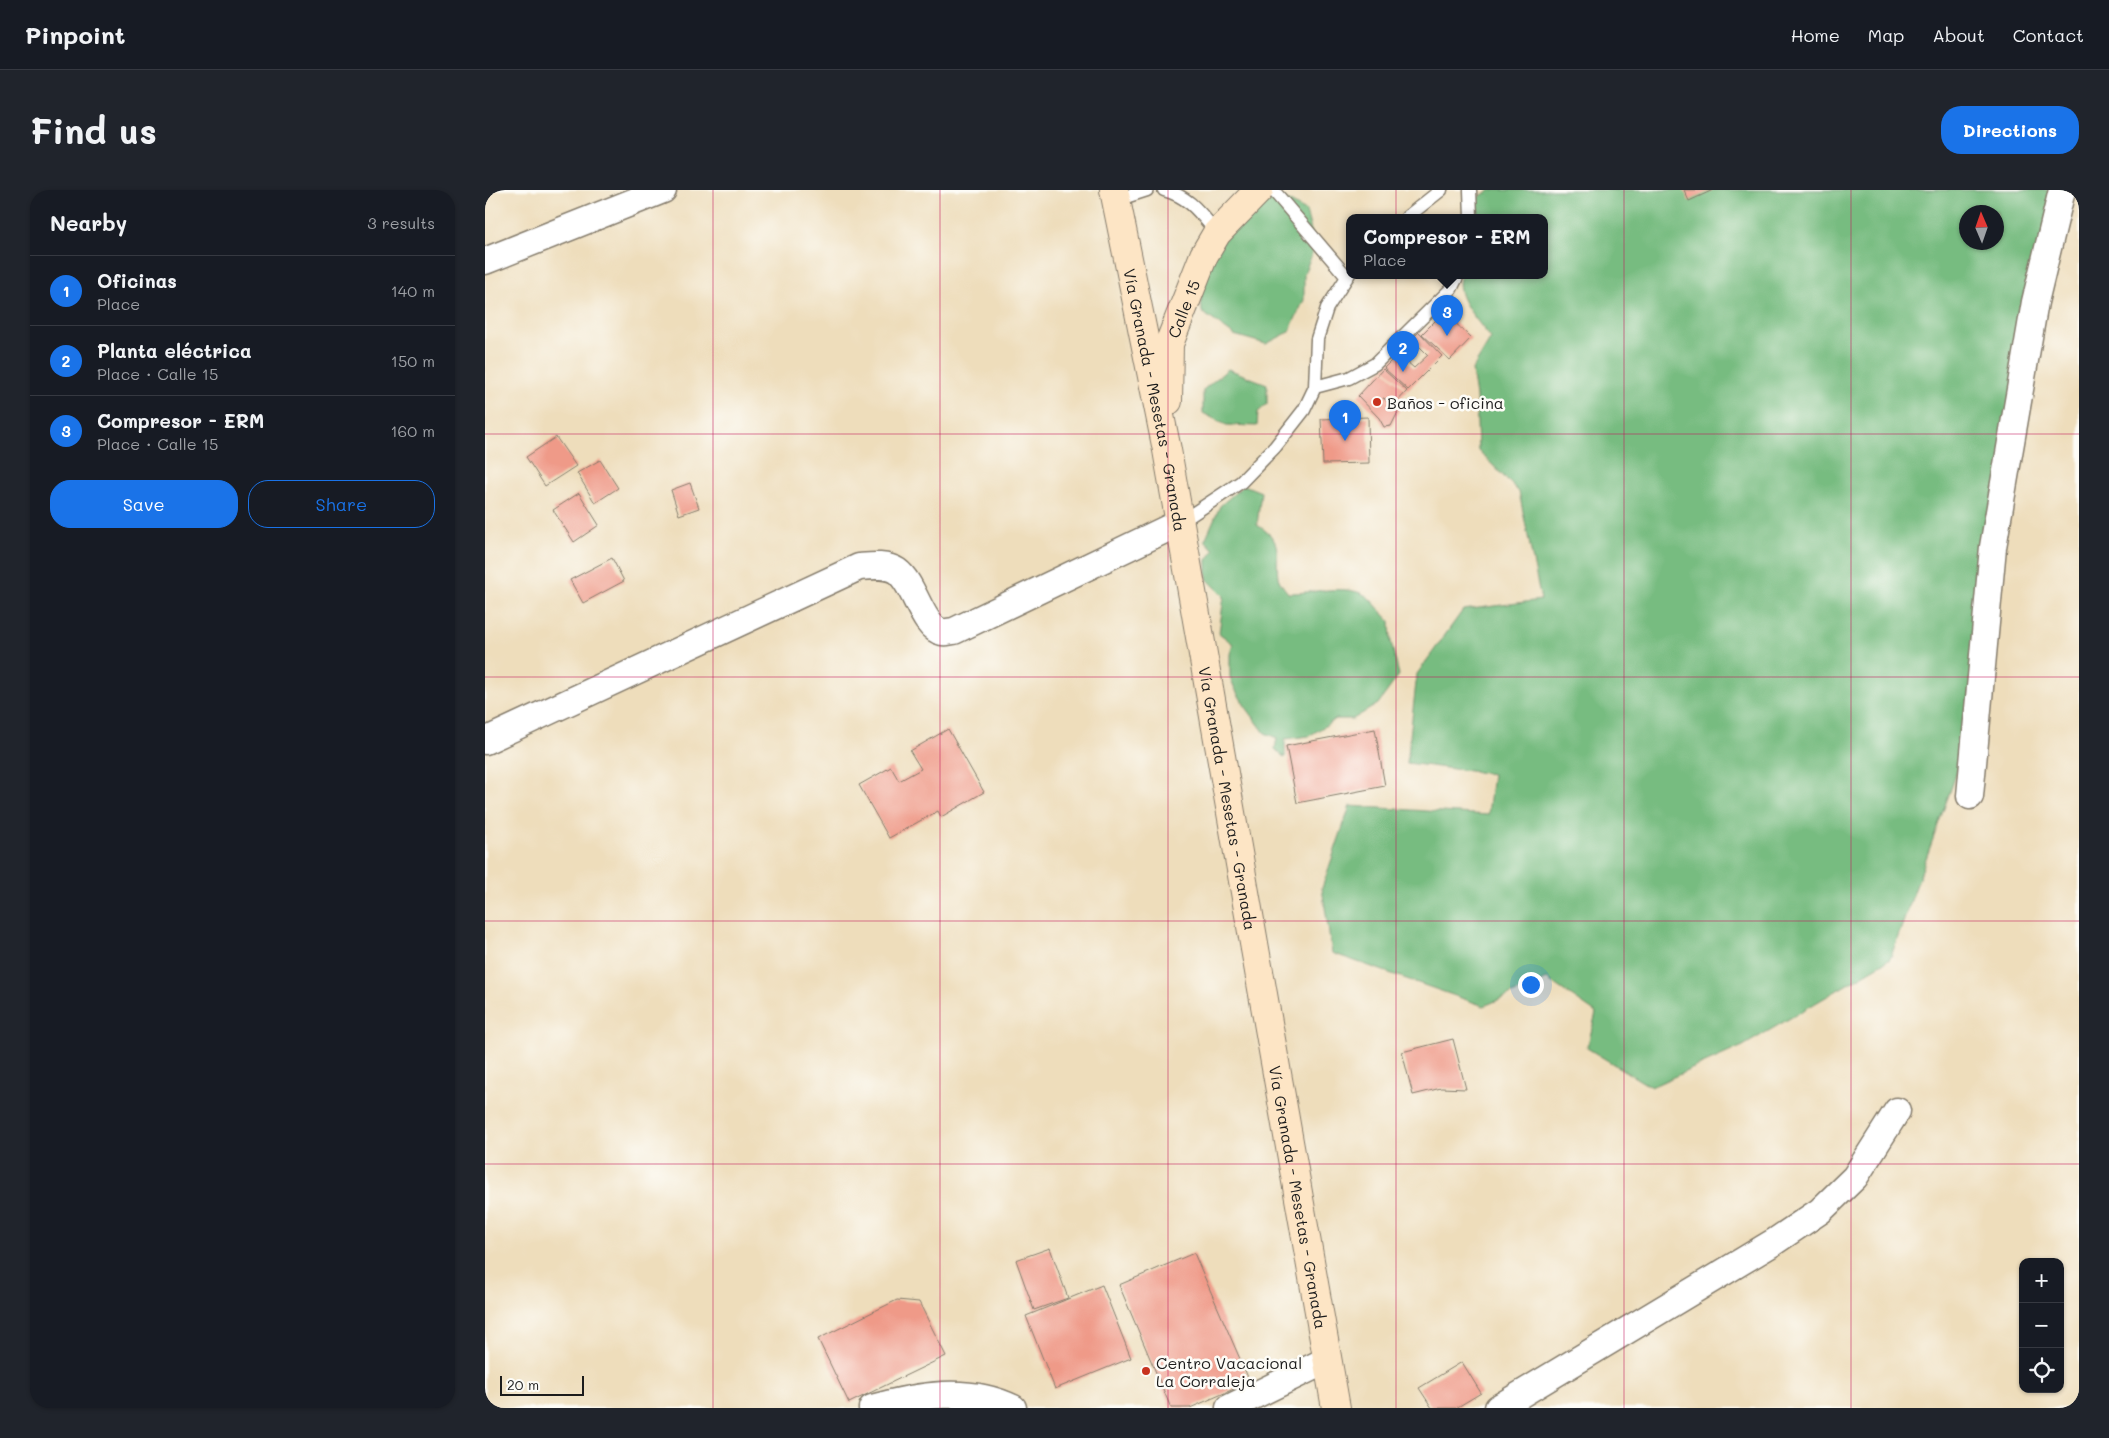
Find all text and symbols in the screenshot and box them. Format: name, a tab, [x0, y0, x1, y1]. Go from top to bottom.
text: Pinpoint	[25, 19, 126, 50]
text: Home	[1791, 23, 1840, 47]
text: Map	[1868, 23, 1904, 47]
text: About	[1932, 23, 1985, 47]
text: Contact	[2013, 23, 2084, 47]
button: Directions	[1941, 106, 2079, 154]
text: Find us	[30, 107, 157, 153]
north arrow	[1959, 205, 2004, 250]
text: Nearby	[50, 209, 127, 236]
text: 3 results	[367, 212, 435, 233]
popup	[1346, 214, 1548, 279]
text: Compresor - ERM	[1363, 224, 1531, 249]
text: Place	[1363, 249, 1406, 270]
street label: Vía Granada - Mesetas - Granada	[1120, 267, 1192, 533]
text: Oficinas	[97, 268, 177, 293]
street label: Calle 15	[1162, 276, 1204, 341]
text: 1	[62, 280, 70, 301]
text: 140 m	[391, 280, 435, 301]
text: Place	[97, 293, 140, 314]
pin: 3	[1431, 295, 1463, 336]
pin: 2	[1387, 331, 1419, 372]
text: Planta eléctrica	[97, 338, 252, 363]
text: 2	[62, 350, 70, 371]
text: 150 m	[391, 350, 435, 371]
text: Place · Calle 15	[97, 363, 218, 384]
place label: Baños - oficina	[1387, 392, 1504, 413]
marker: Baños - oficina	[1371, 396, 1383, 408]
pin: 1	[1329, 400, 1361, 441]
text: Compresor - ERM	[97, 408, 264, 433]
text: 3	[61, 420, 71, 441]
text: 160 m	[390, 420, 435, 441]
text: Place · Calle 15	[97, 433, 218, 454]
button: Save	[50, 480, 238, 528]
button: Share	[248, 480, 435, 528]
street label: Vía Granada - Mesetas - Granada	[1195, 665, 1262, 932]
your location	[1518, 972, 1544, 998]
street label: Vía Granada - Mesetas - Granada	[1265, 1064, 1332, 1331]
map controls	[2019, 1258, 2064, 1393]
button: +	[2019, 1258, 2064, 1303]
button: −	[2019, 1303, 2064, 1348]
button: locate	[2019, 1348, 2064, 1393]
place label: Centro Vacacional La Corraleja	[1156, 1352, 1302, 1391]
marker: Centro Vacacional La Corraleja	[1140, 1365, 1152, 1377]
scale bar	[500, 1373, 584, 1396]
text: 20 m	[507, 1375, 539, 1394]

